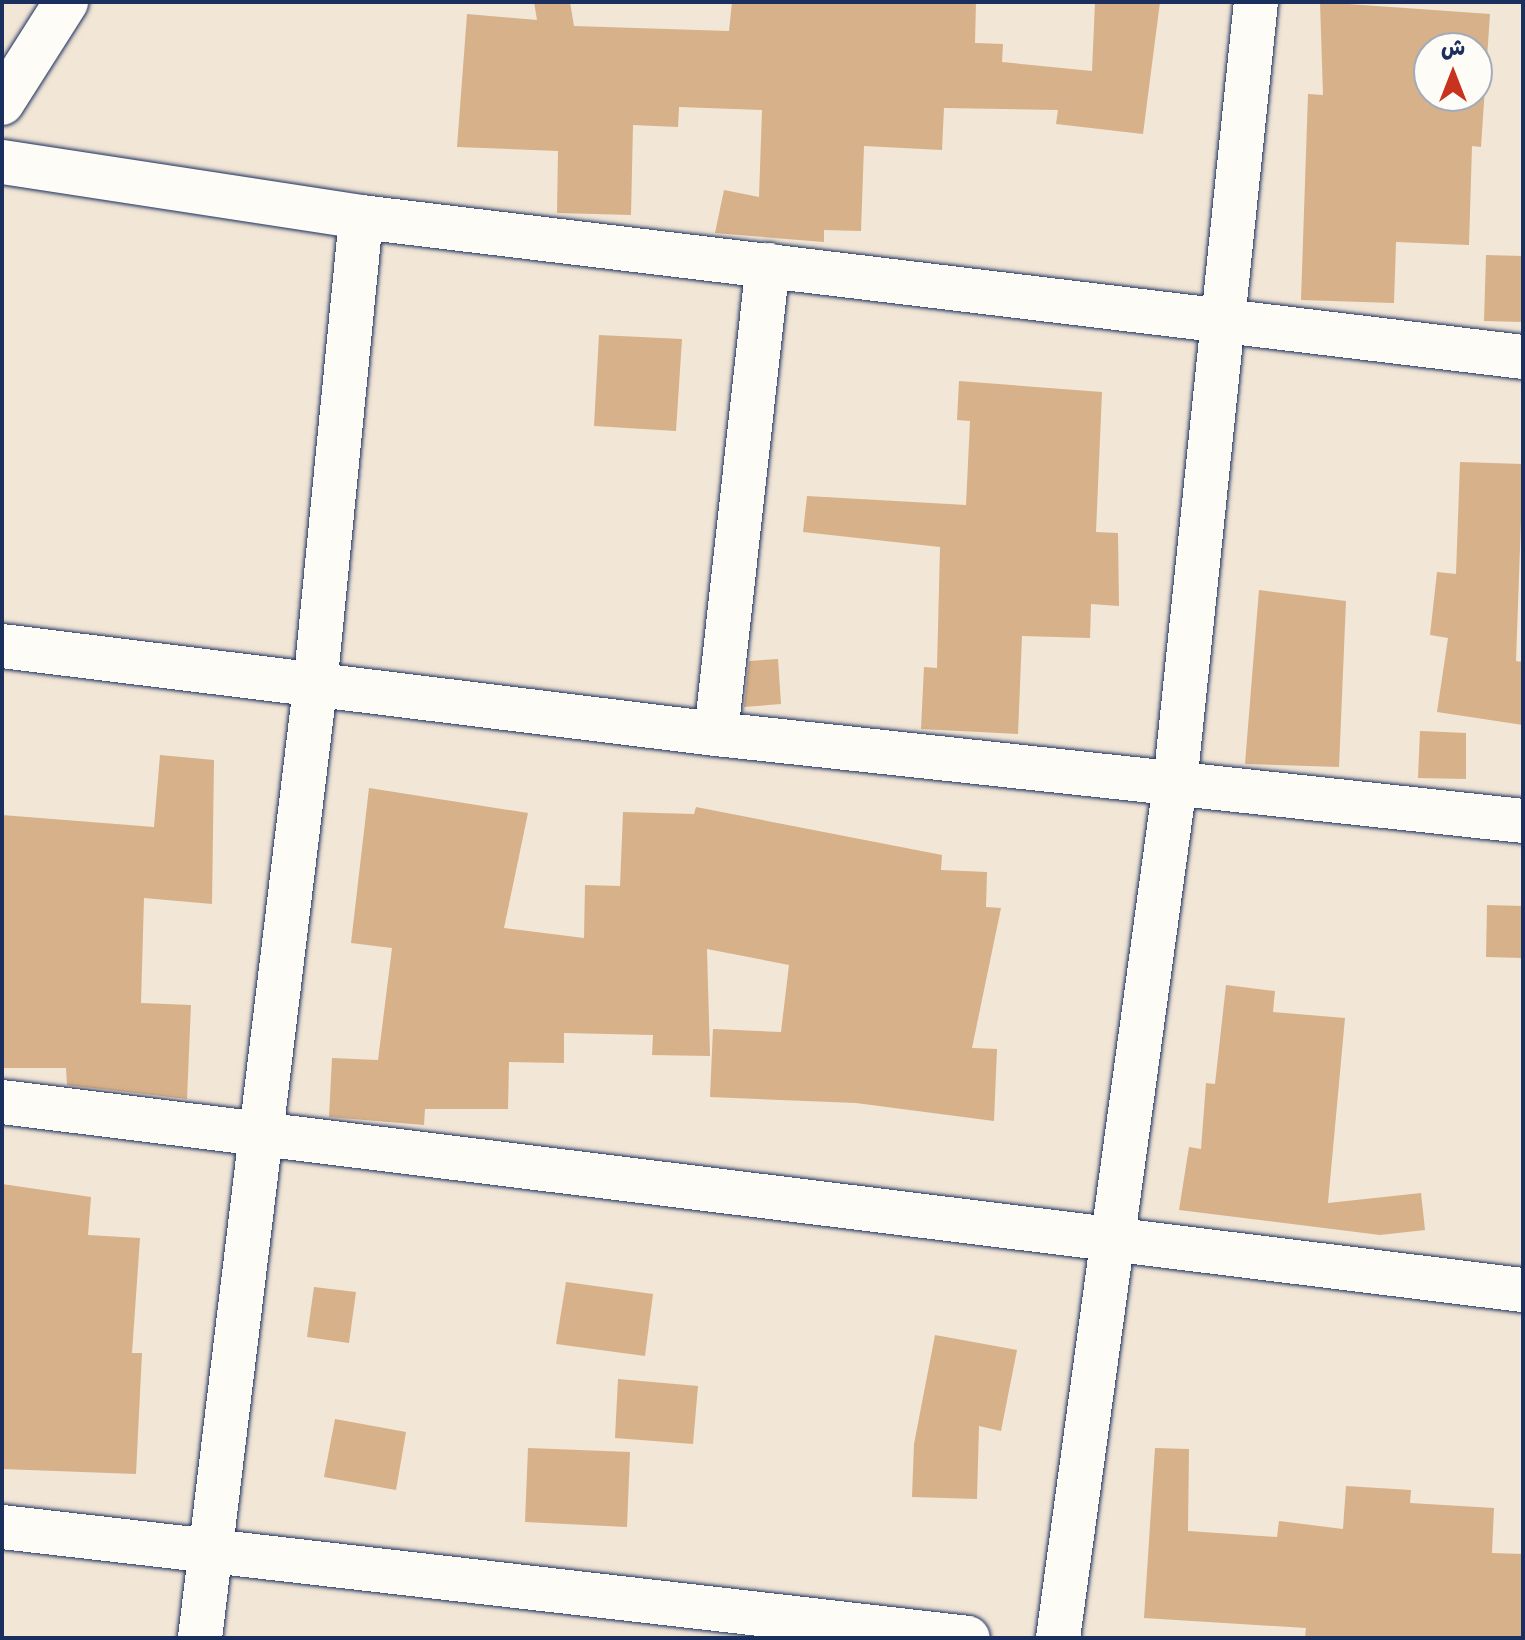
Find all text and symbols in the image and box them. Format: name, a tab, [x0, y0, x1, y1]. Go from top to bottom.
north arrow	[1413, 32, 1493, 112]
text: ش	[1441, 34, 1465, 66]

